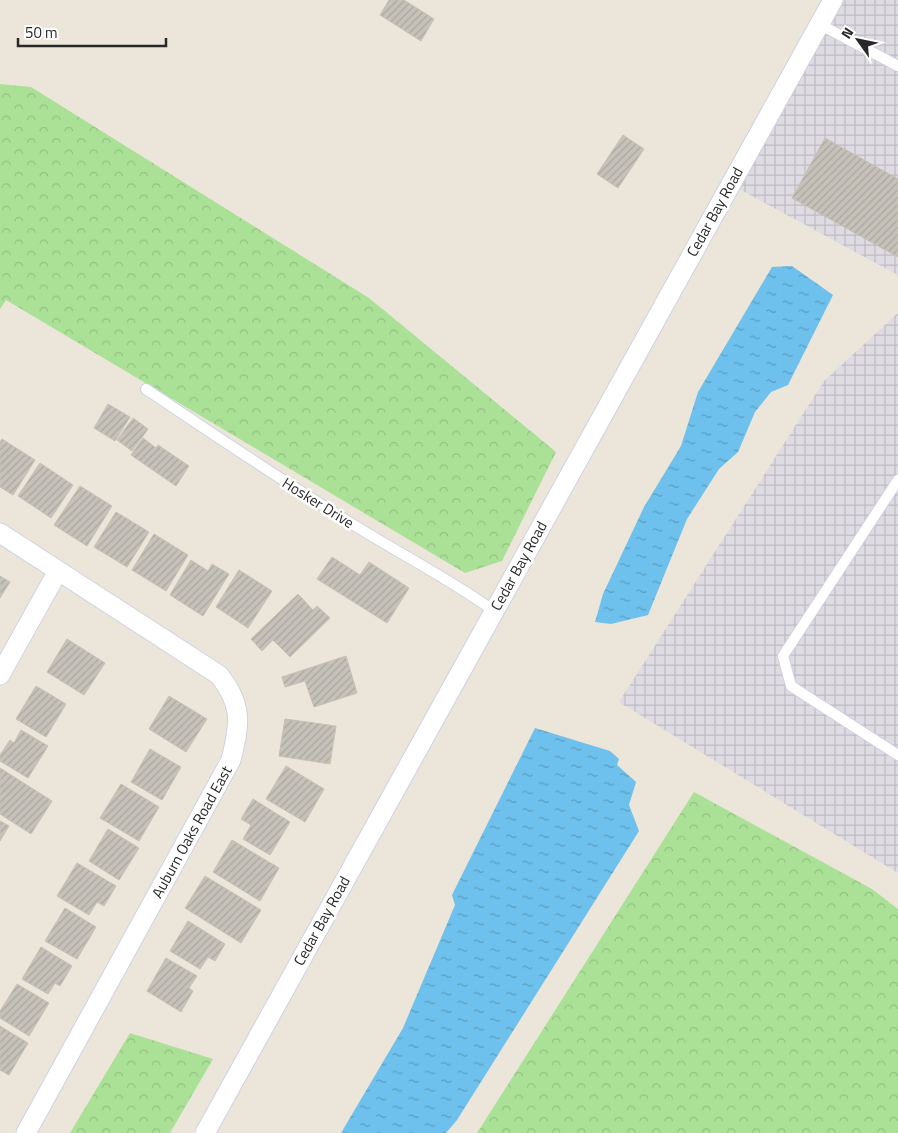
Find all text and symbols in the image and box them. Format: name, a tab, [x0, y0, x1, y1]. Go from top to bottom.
scale bar	[18, 15, 165, 47]
north arrow	[833, 15, 883, 65]
text: 50 m	[25, 21, 58, 44]
text: N	[835, 23, 858, 42]
street label: Cedar Bay Road	[680, 163, 749, 261]
street label: Hosker Drive	[278, 471, 359, 534]
street label: Cedar Bay Road	[484, 517, 553, 615]
street label: Auburn Oaks Road East	[146, 761, 238, 902]
street label: Cedar Bay Road	[287, 872, 356, 970]

